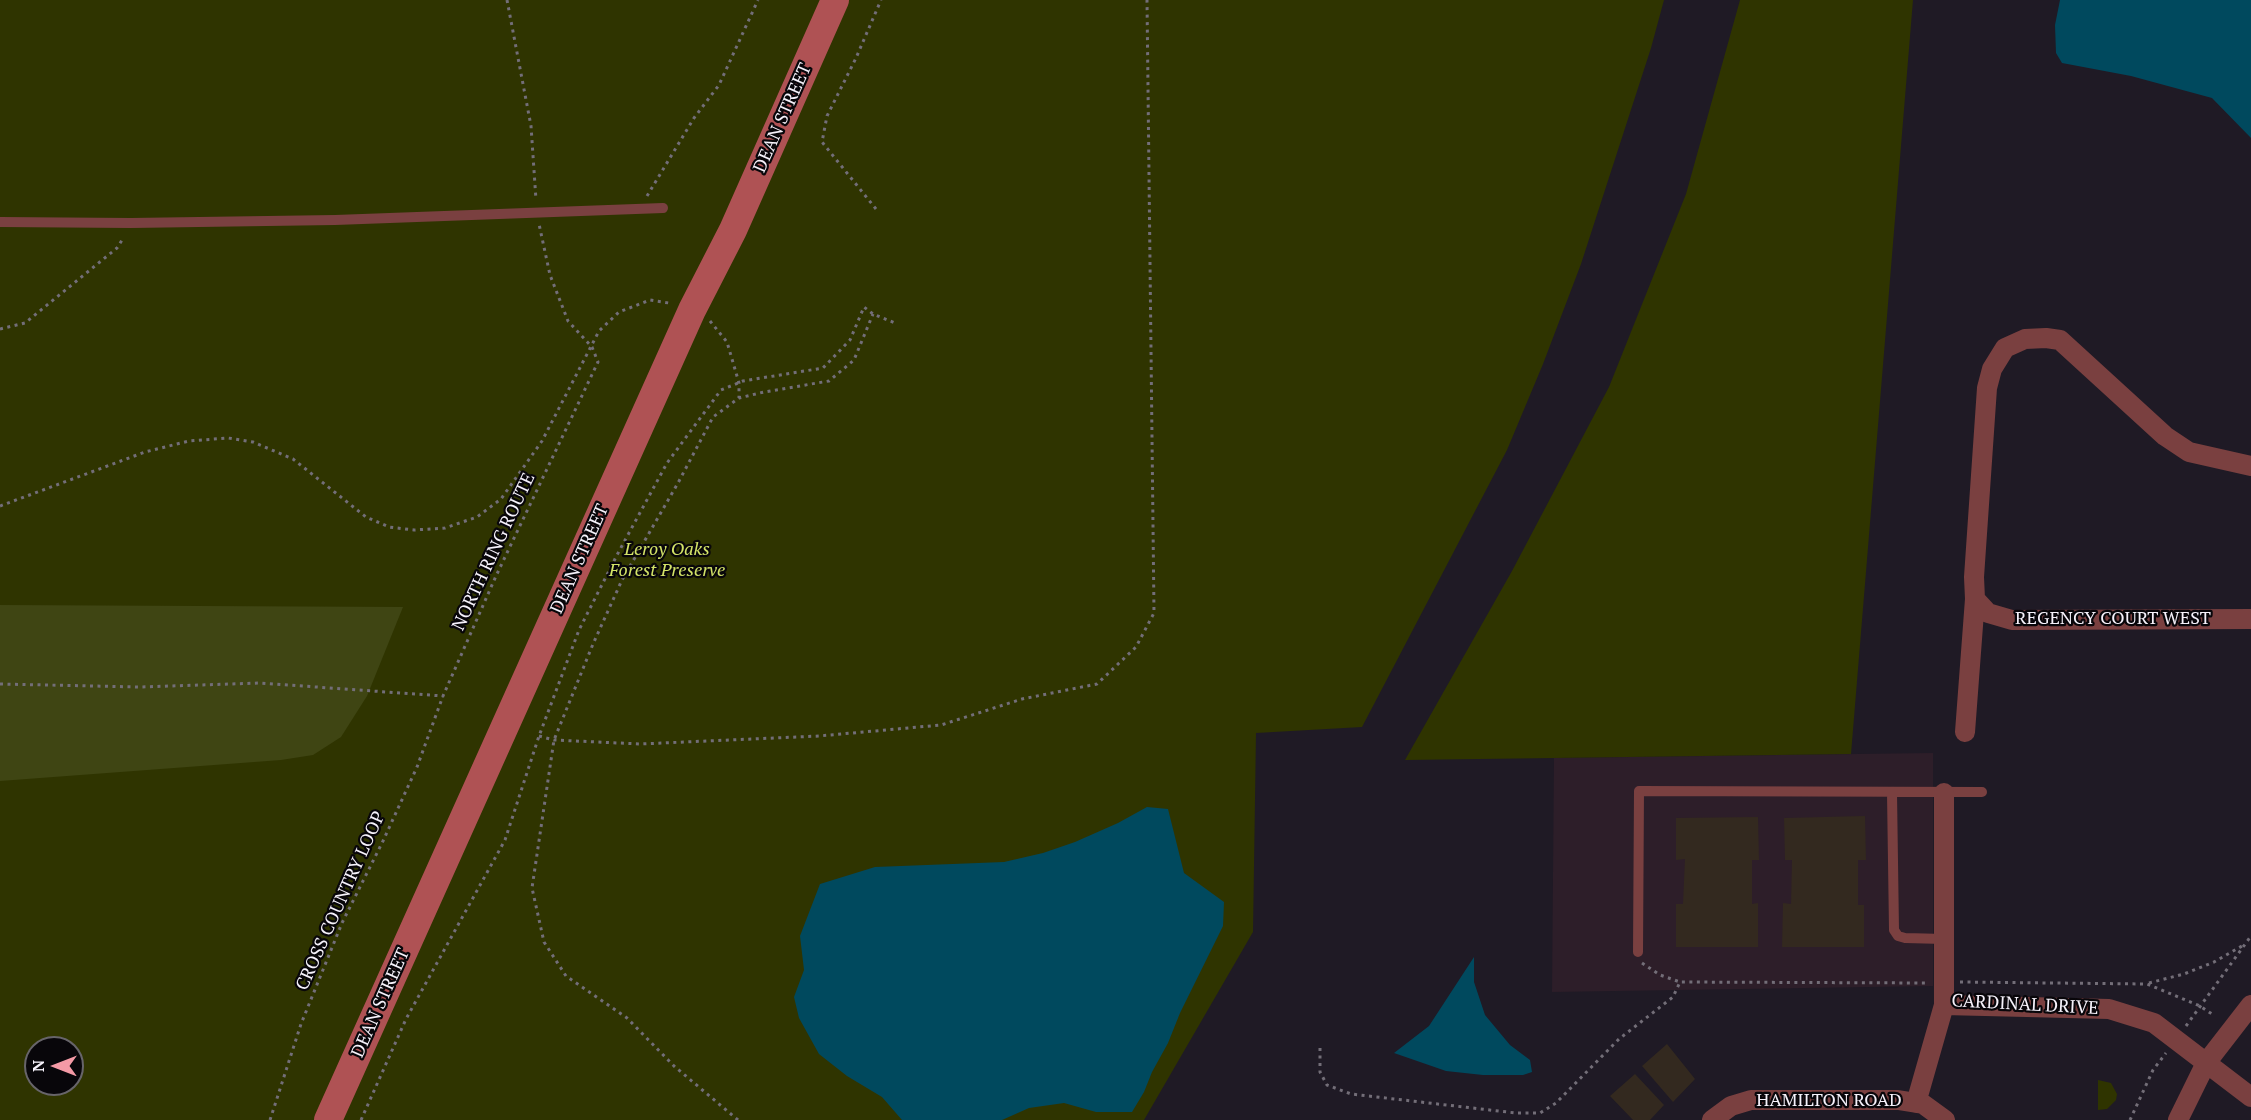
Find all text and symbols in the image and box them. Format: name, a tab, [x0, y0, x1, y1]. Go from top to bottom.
street label: DEAN STREET	[749, 60, 817, 176]
street label: NORTH RING ROUTE	[448, 470, 540, 634]
street label: DEAN STREET	[546, 501, 614, 617]
park label: Leroy Oaks Forest Preserve	[609, 539, 725, 582]
street label: REGENCY COURT WEST	[2015, 608, 2211, 630]
street label: CROSS COUNTRY LOOP	[292, 808, 390, 994]
street label: DEAN STREET	[347, 945, 415, 1061]
street label: CARDINAL DRIVE	[1951, 990, 2099, 1020]
north arrow	[24, 1036, 84, 1096]
text: N	[27, 1060, 49, 1072]
street label: HAMILTON ROAD	[1756, 1090, 1902, 1112]

